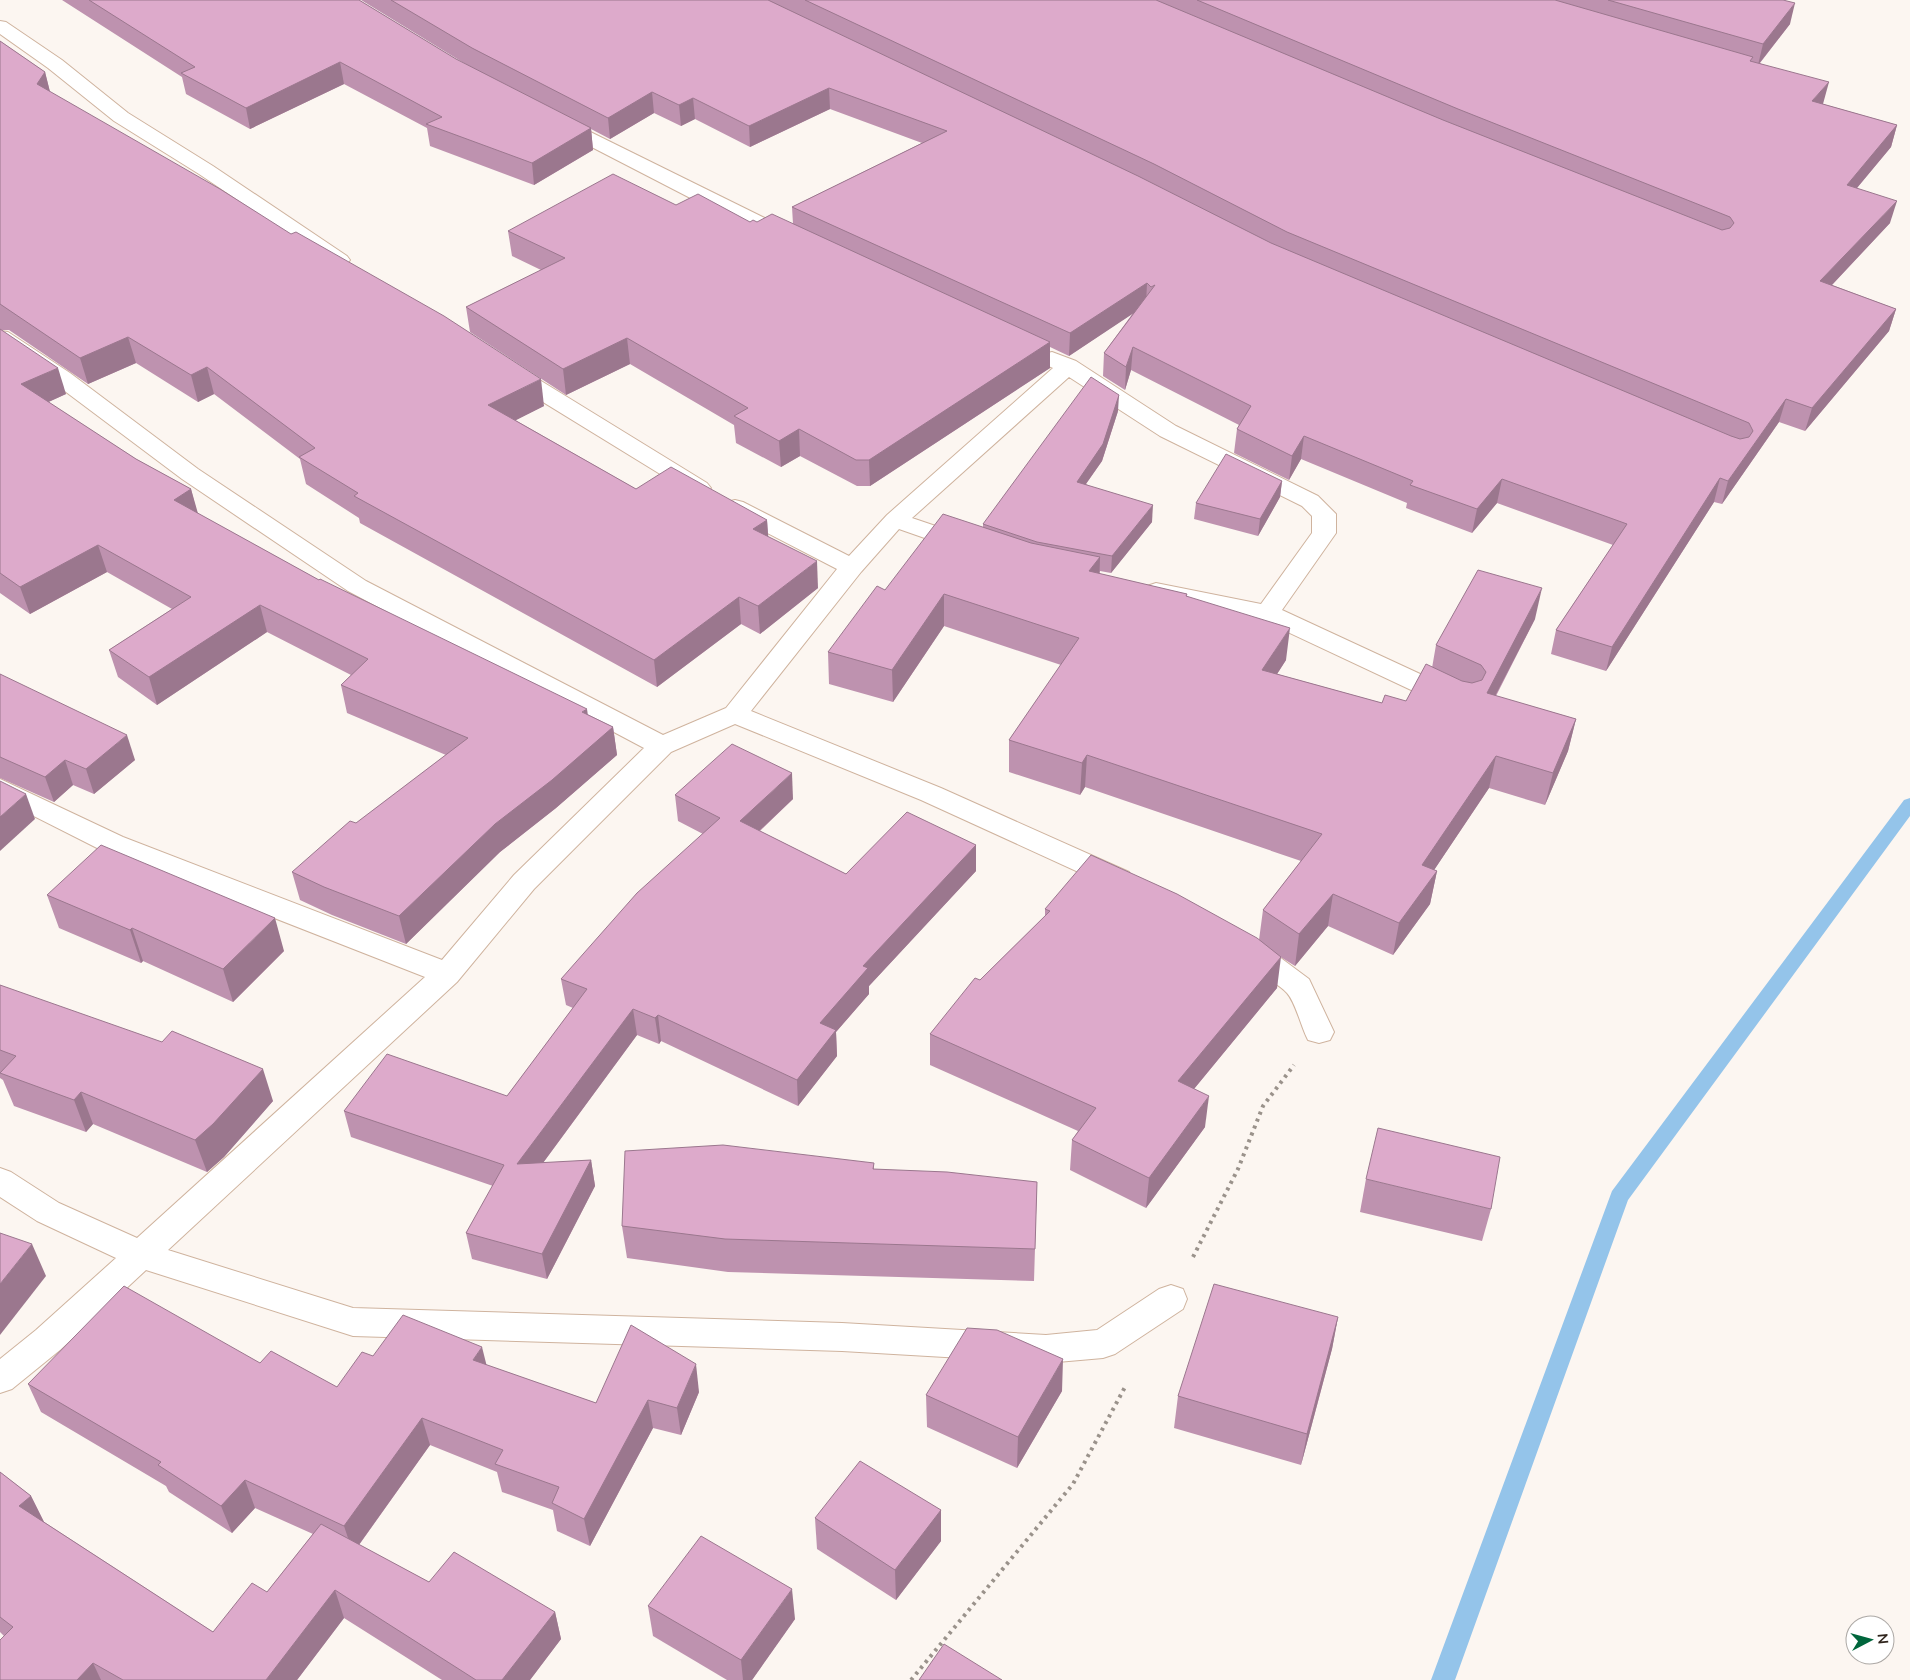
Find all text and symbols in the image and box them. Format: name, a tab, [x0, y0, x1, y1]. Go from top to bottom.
north arrow	[1845, 1615, 1895, 1665]
text: N	[1873, 1632, 1892, 1645]

